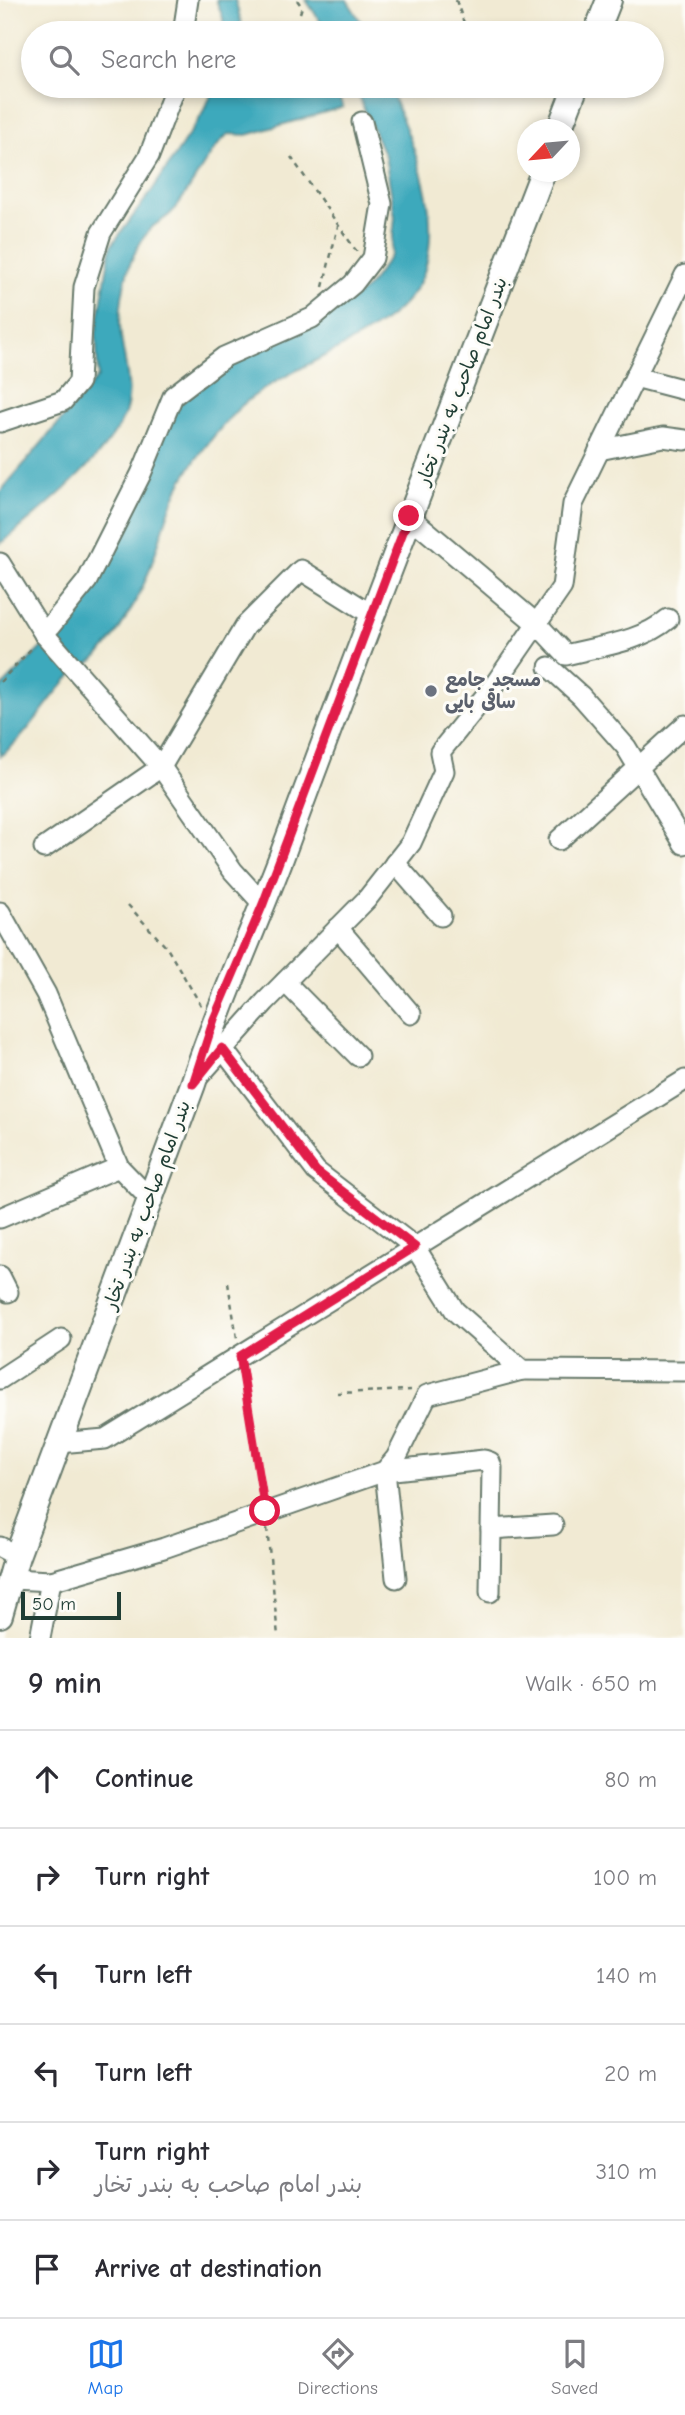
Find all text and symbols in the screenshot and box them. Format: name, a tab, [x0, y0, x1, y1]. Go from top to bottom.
search box	[21, 21, 664, 98]
icon: search	[45, 41, 83, 79]
text: Search here	[101, 45, 236, 75]
north arrow	[517, 119, 580, 182]
street label: بندر امام صاحب به بندر تخار	[411, 274, 515, 491]
route end	[393, 500, 424, 531]
place label: مسجد جامع ساقی بایی	[445, 669, 541, 714]
marker: مسجد جامع ساقی بایی	[423, 683, 439, 699]
street label: بندر امام صاحب به بندر تخار	[98, 1098, 198, 1315]
route start	[249, 1495, 280, 1526]
scale bar	[21, 1589, 121, 1621]
text: 50 m	[32, 1593, 76, 1615]
text: 9 min	[28, 1666, 102, 1701]
text: Walk · 650 m	[526, 1670, 657, 1697]
icon: ahead	[28, 1760, 66, 1798]
text: Continue	[95, 1764, 193, 1794]
text: 80 m	[604, 1766, 657, 1793]
icon: right	[28, 1858, 66, 1896]
text: Turn right	[95, 1862, 209, 1892]
text: 100 m	[593, 1864, 657, 1891]
icon: left	[28, 1956, 66, 1994]
text: Turn left	[95, 1960, 192, 1990]
text: 140 m	[596, 1962, 657, 1989]
icon: left	[28, 2054, 66, 2092]
text: Turn left	[95, 2058, 192, 2088]
text: 20 m	[604, 2060, 657, 2087]
text: Turn right	[95, 2137, 209, 2167]
icon: right	[28, 2152, 66, 2190]
text: 310 m	[596, 2158, 657, 2185]
text: بندر امام صاحب به بندر تخار	[95, 2171, 362, 2198]
icon: arrive	[28, 2250, 66, 2288]
text: Arrive at destination	[95, 2254, 322, 2284]
tab: Map	[87, 2335, 125, 2399]
tab: Directions	[298, 2335, 378, 2399]
tab: Saved	[551, 2335, 598, 2399]

